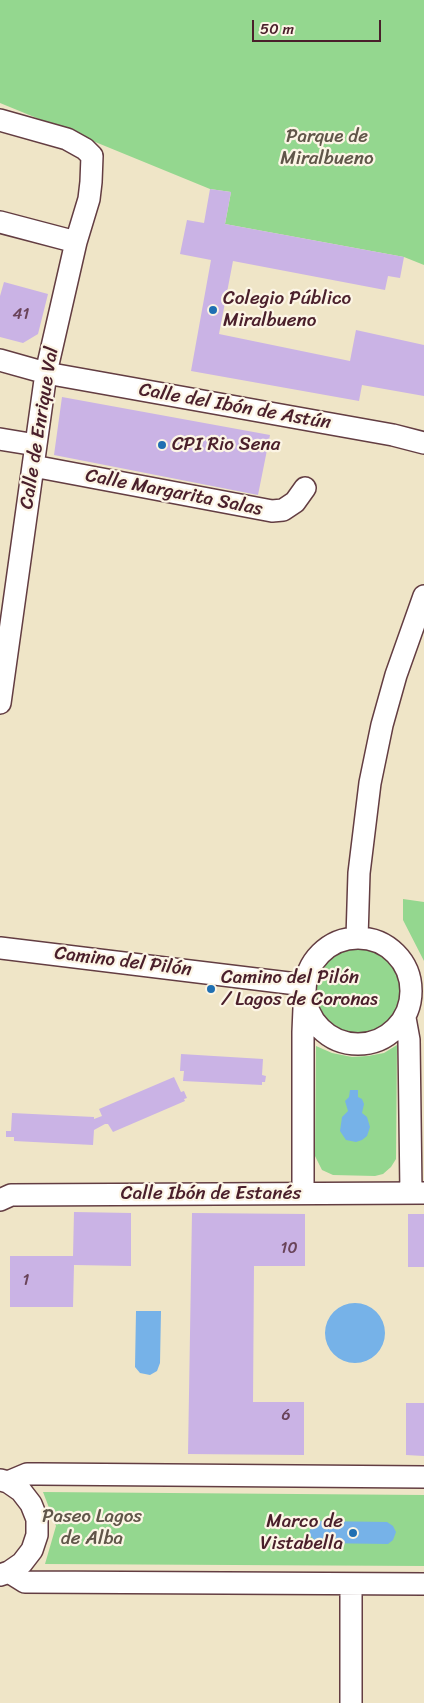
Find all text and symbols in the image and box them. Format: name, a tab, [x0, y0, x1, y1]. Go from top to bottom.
scale bar	[254, 10, 383, 42]
text: 50 m	[260, 16, 294, 42]
park label: Parque de Miralbueno	[280, 126, 374, 170]
place label: Colegio Público Miralbueno	[223, 288, 351, 332]
marker: Colegio Público Miralbueno	[207, 304, 219, 316]
house number: 41	[13, 305, 29, 325]
street label: Calle de Enrique Val	[16, 345, 64, 511]
street label: Calle del Ibón de Astún	[137, 379, 333, 435]
place label: CPI Rio Sena	[172, 434, 280, 456]
marker: CPI Rio Sena	[156, 439, 168, 451]
street label: Calle Margarita Salas	[84, 465, 264, 521]
street label: Camino del Pilón	[53, 942, 193, 982]
place label: Camino del Pilón / Lagos de Coronas	[221, 967, 378, 1011]
marker: Camino del Pilón / Lagos de Coronas	[205, 983, 217, 995]
street label: Calle Ibón de Estanés	[121, 1183, 301, 1205]
house number: 10	[281, 1239, 297, 1259]
house number: 1	[23, 1271, 29, 1291]
house number: 6	[281, 1406, 291, 1426]
park label: Paseo Lagos de Alba	[42, 1506, 142, 1550]
place label: Marco de Vistabella	[260, 1511, 343, 1555]
marker: Marco de Vistabella	[347, 1527, 359, 1539]

